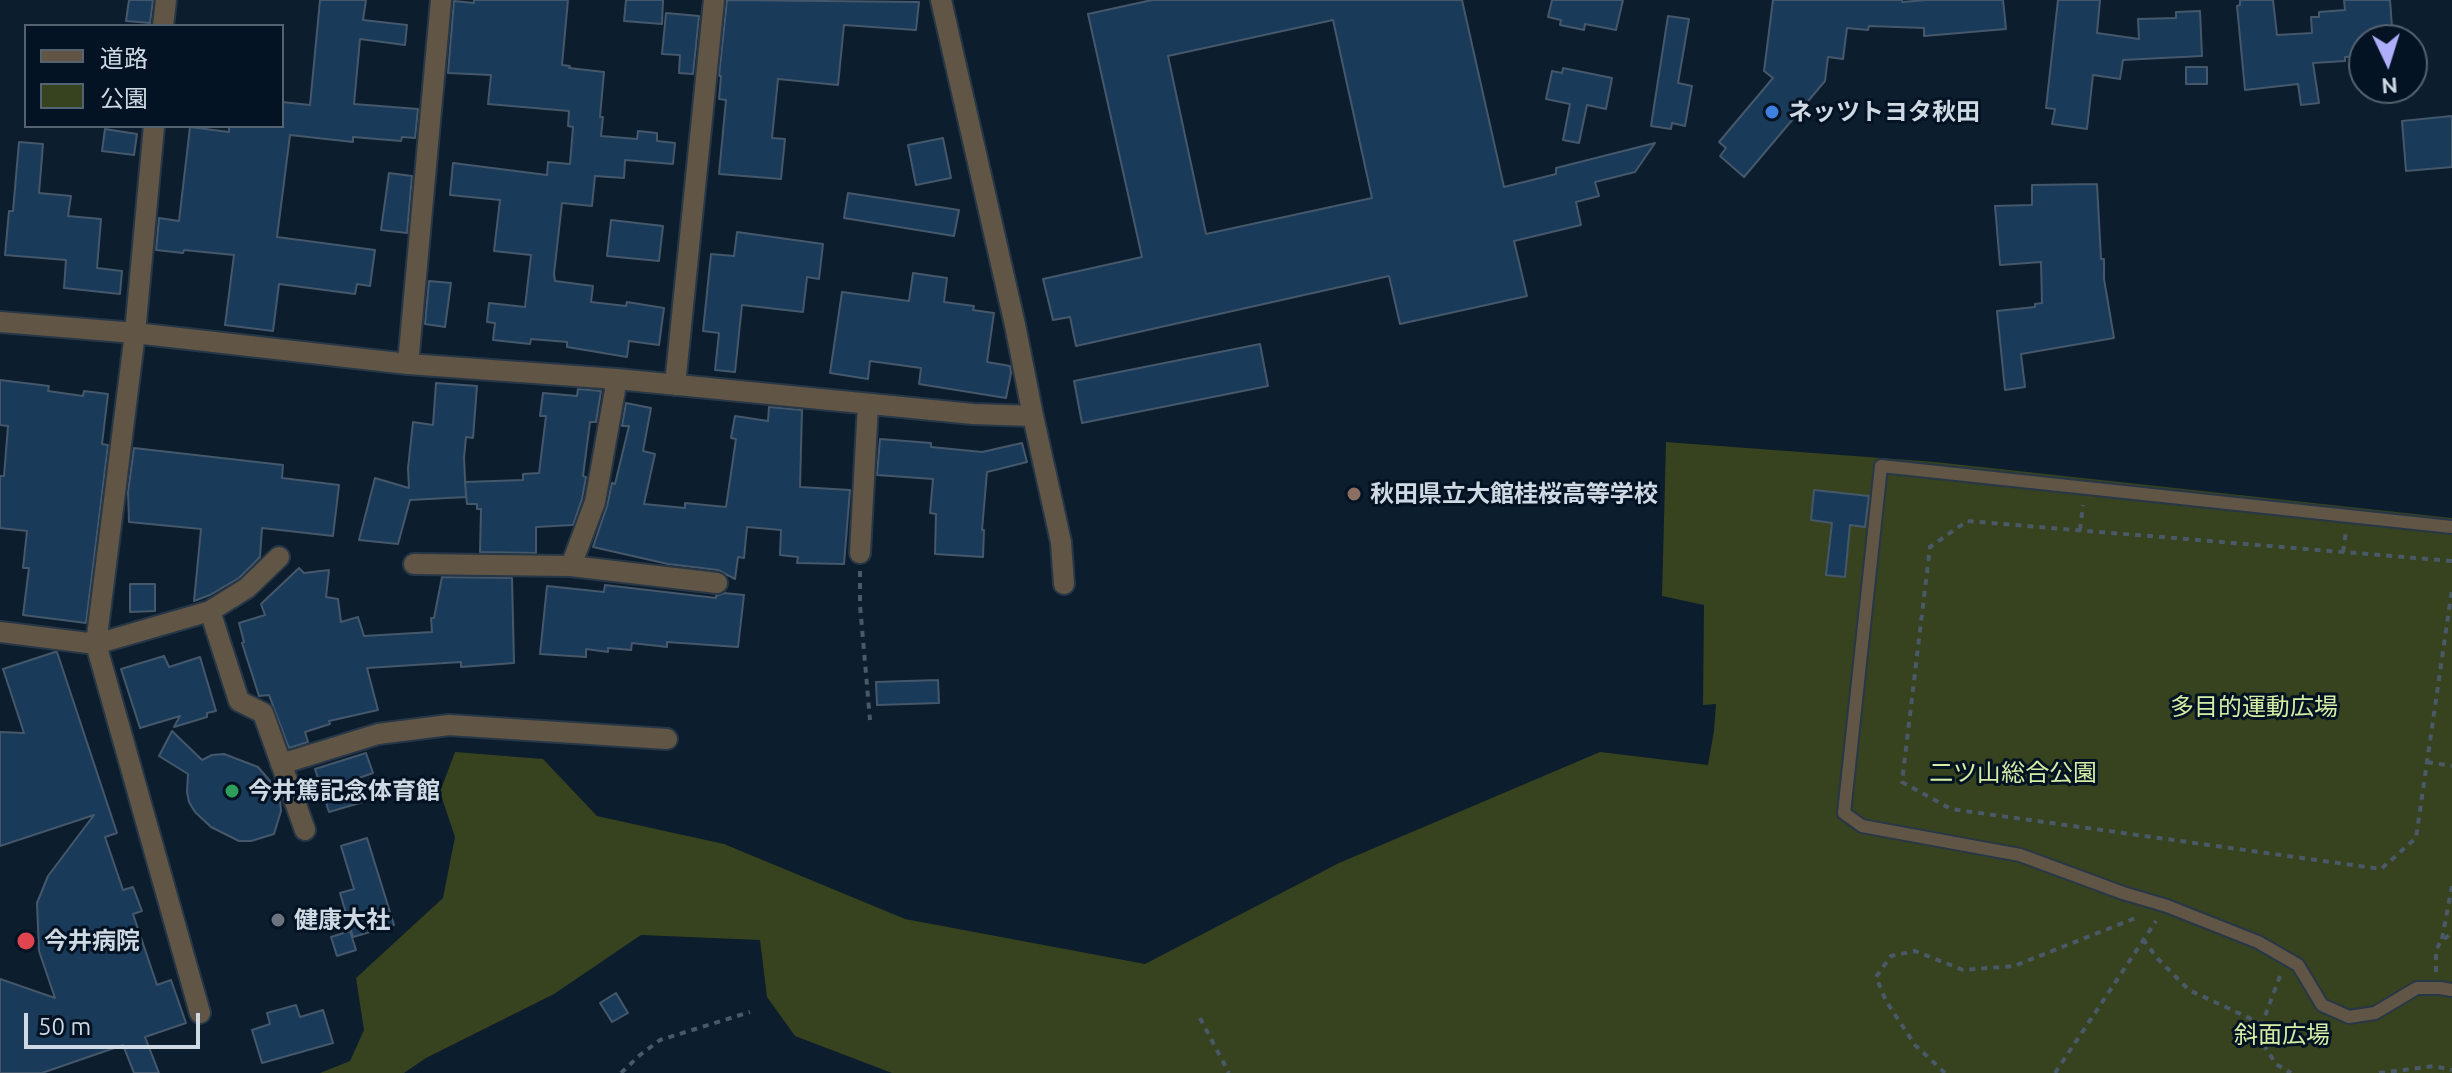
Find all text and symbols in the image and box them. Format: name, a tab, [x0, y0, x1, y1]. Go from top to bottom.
legend	[24, 24, 284, 128]
north arrow	[2348, 24, 2428, 104]
text: 道路	[100, 45, 148, 72]
text: N	[2381, 73, 2399, 99]
text: 公園	[100, 85, 148, 112]
place label: ネッツトヨタ秋田	[1788, 98, 1980, 126]
marker: ネッツトヨタ秋田	[1763, 103, 1781, 121]
place label: 秋田県立大館桂桜高等学校	[1370, 480, 1658, 508]
marker: 秋田県立大館桂桜高等学校	[1345, 485, 1363, 503]
park label: 多目的運動広場	[2170, 693, 2338, 721]
park label: 二ツ山総合公園	[1929, 759, 2097, 787]
place label: 今井篤記念体育館	[248, 777, 440, 805]
marker: 今井篤記念体育館	[223, 782, 241, 800]
place label: 健康大社	[294, 906, 390, 934]
marker: 健康大社	[269, 911, 287, 929]
place label: 今井病院	[44, 927, 140, 955]
marker: 今井病院	[15, 930, 37, 952]
scale bar	[28, 997, 204, 1047]
text: 50 m	[38, 1013, 91, 1040]
park label: 斜面広場	[2234, 1021, 2330, 1049]

